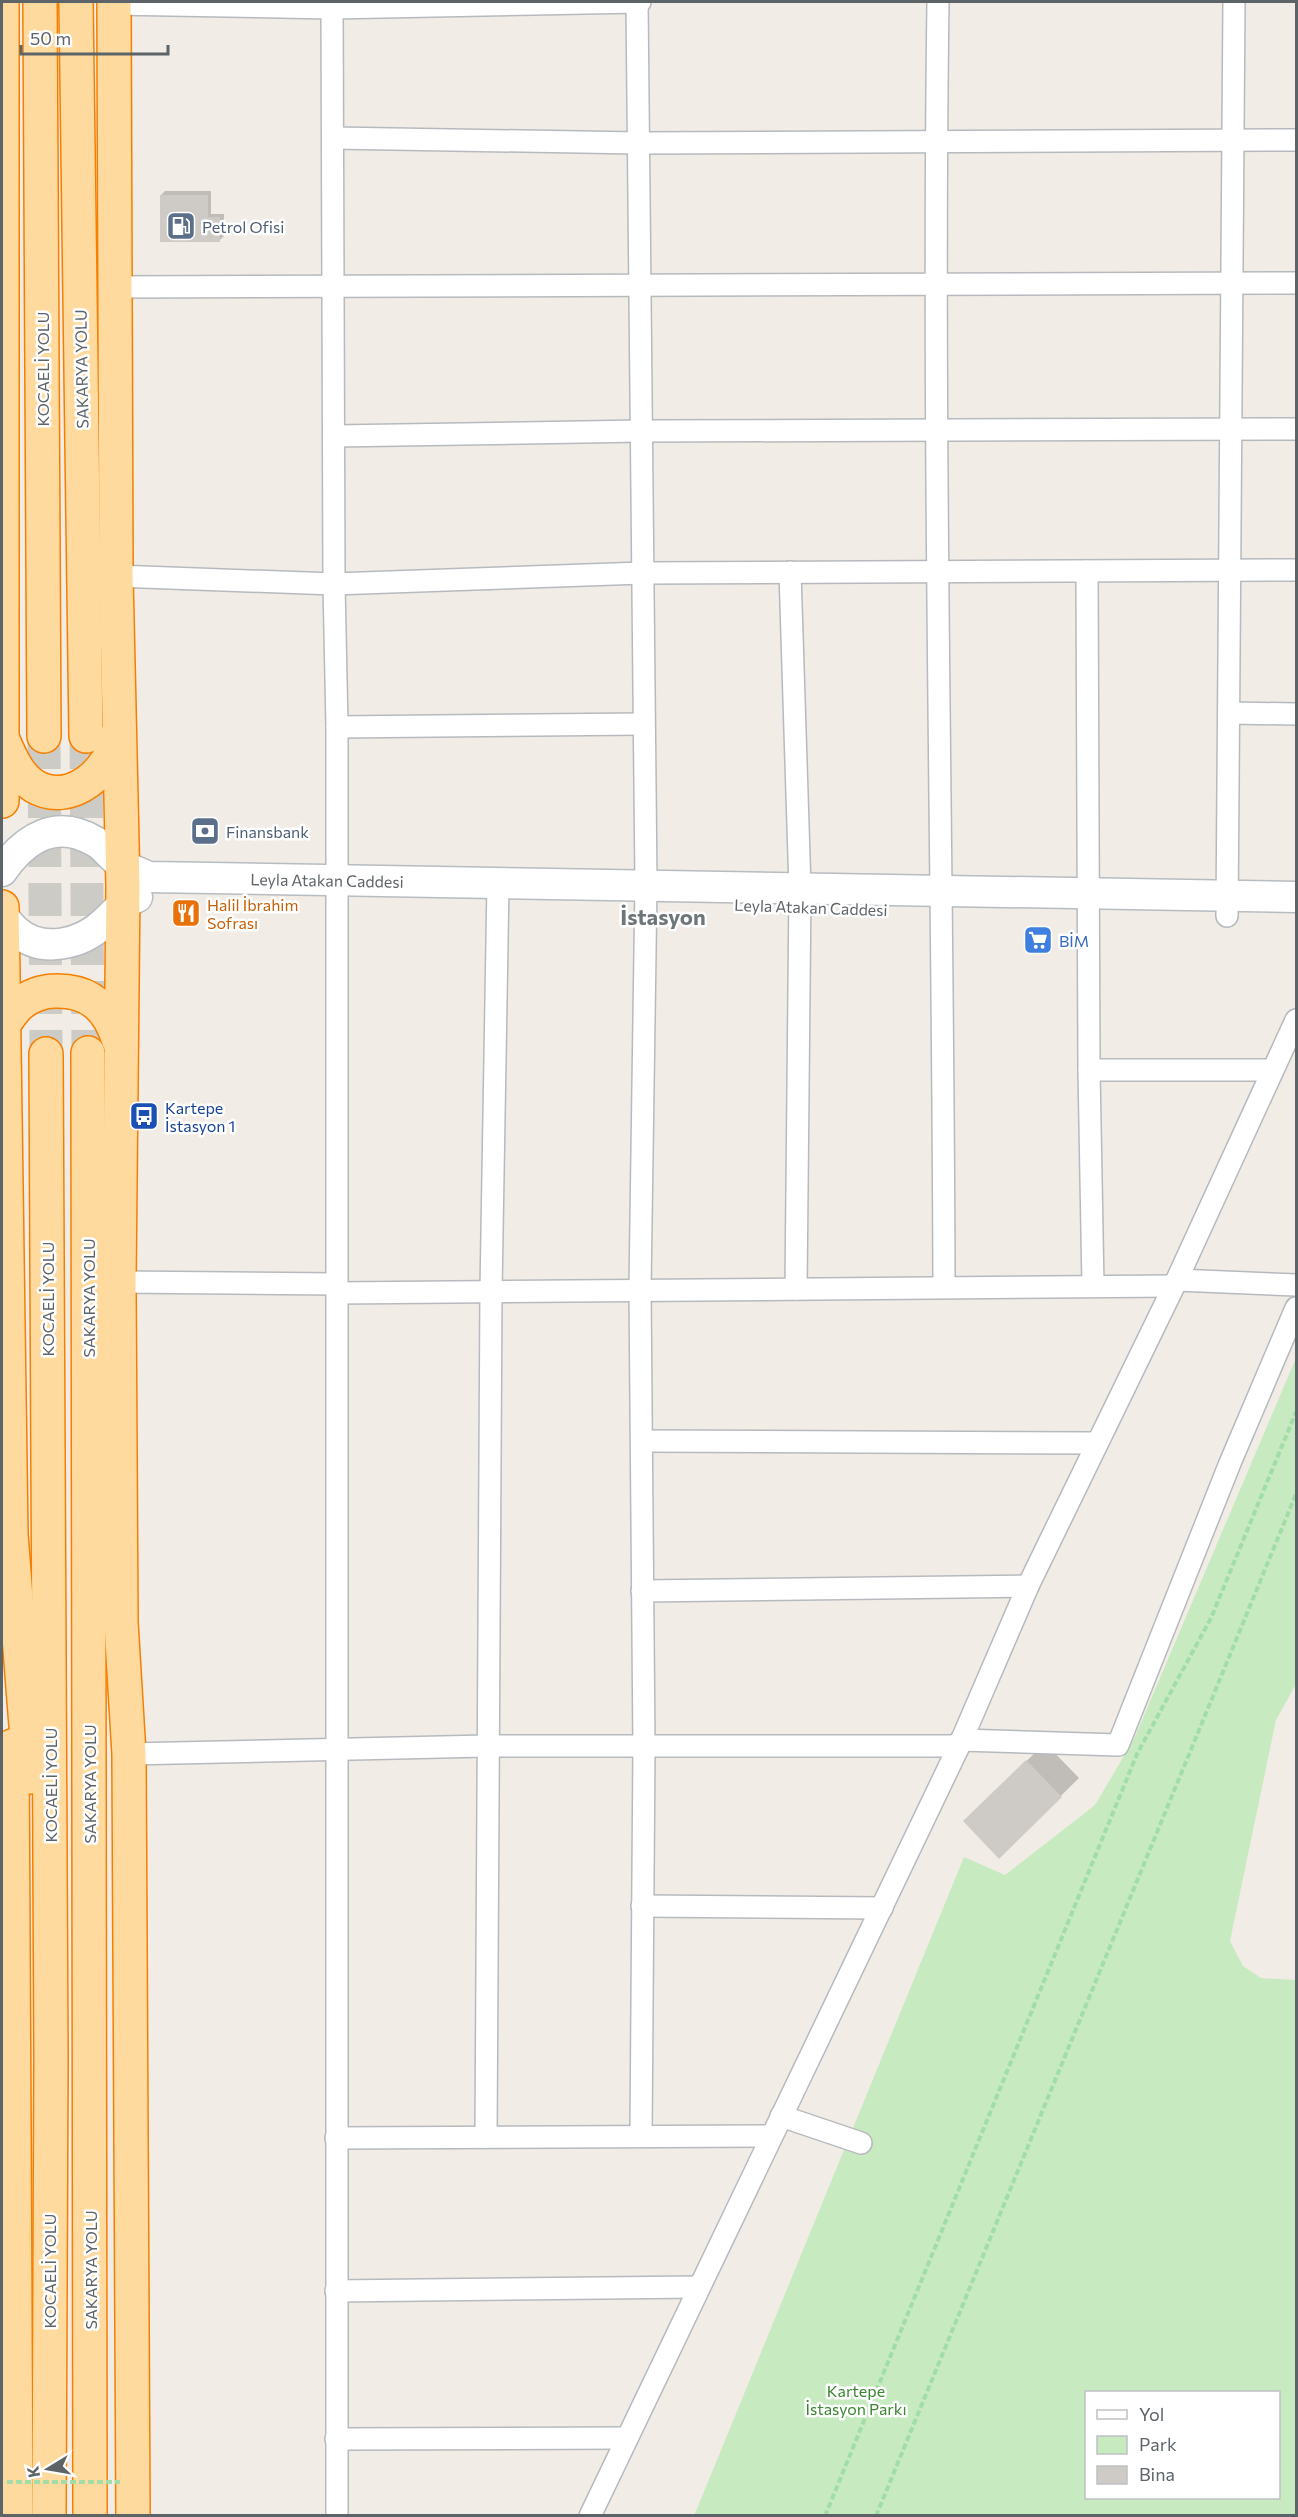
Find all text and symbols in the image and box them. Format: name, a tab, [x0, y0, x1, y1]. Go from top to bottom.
scale bar	[21, 18, 168, 56]
text: 50 m	[30, 27, 71, 49]
fuel station icon: Petrol Ofisi	[165, 210, 197, 242]
place label: Petrol Ofisi	[202, 217, 284, 236]
street label: SAKARYA YOLU	[70, 309, 92, 429]
street label: KOCAELİ YOLU	[33, 311, 52, 427]
bank icon: Finansbank	[189, 815, 221, 847]
place label: Finansbank	[226, 822, 309, 841]
street label: Leyla Atakan Caddesi	[250, 869, 404, 891]
place label: Halil İbrahim Sofrası	[207, 895, 298, 932]
street label: Leyla Atakan Caddesi	[734, 895, 888, 919]
restaurant icon: Halil İbrahim Sofrası	[170, 897, 202, 929]
district label: İstasyon	[620, 903, 706, 930]
supermarket icon: BİM	[1022, 924, 1054, 956]
place label: BİM	[1059, 931, 1089, 950]
place label: Kartepe İstasyon 1	[165, 1098, 235, 1135]
bus stop icon: Kartepe İstasyon 1	[128, 1100, 160, 1132]
street label: SAKARYA YOLU	[79, 1238, 98, 1358]
street label: KOCAELİ YOLU	[38, 1241, 57, 1357]
street label: SAKARYA YOLU	[80, 1724, 99, 1844]
street label: KOCAELİ YOLU	[41, 1727, 60, 1843]
street label: SAKARYA YOLU	[81, 2210, 100, 2330]
street label: KOCAELİ YOLU	[40, 2213, 59, 2329]
park label: Kartepe İstasyon Parkı	[805, 2381, 907, 2418]
legend	[1085, 2391, 1280, 2499]
text: Yol	[1139, 2403, 1164, 2425]
text: Park	[1139, 2433, 1177, 2455]
north arrow	[18, 2439, 78, 2499]
text: Bina	[1139, 2463, 1175, 2485]
text: K	[22, 2465, 43, 2479]

